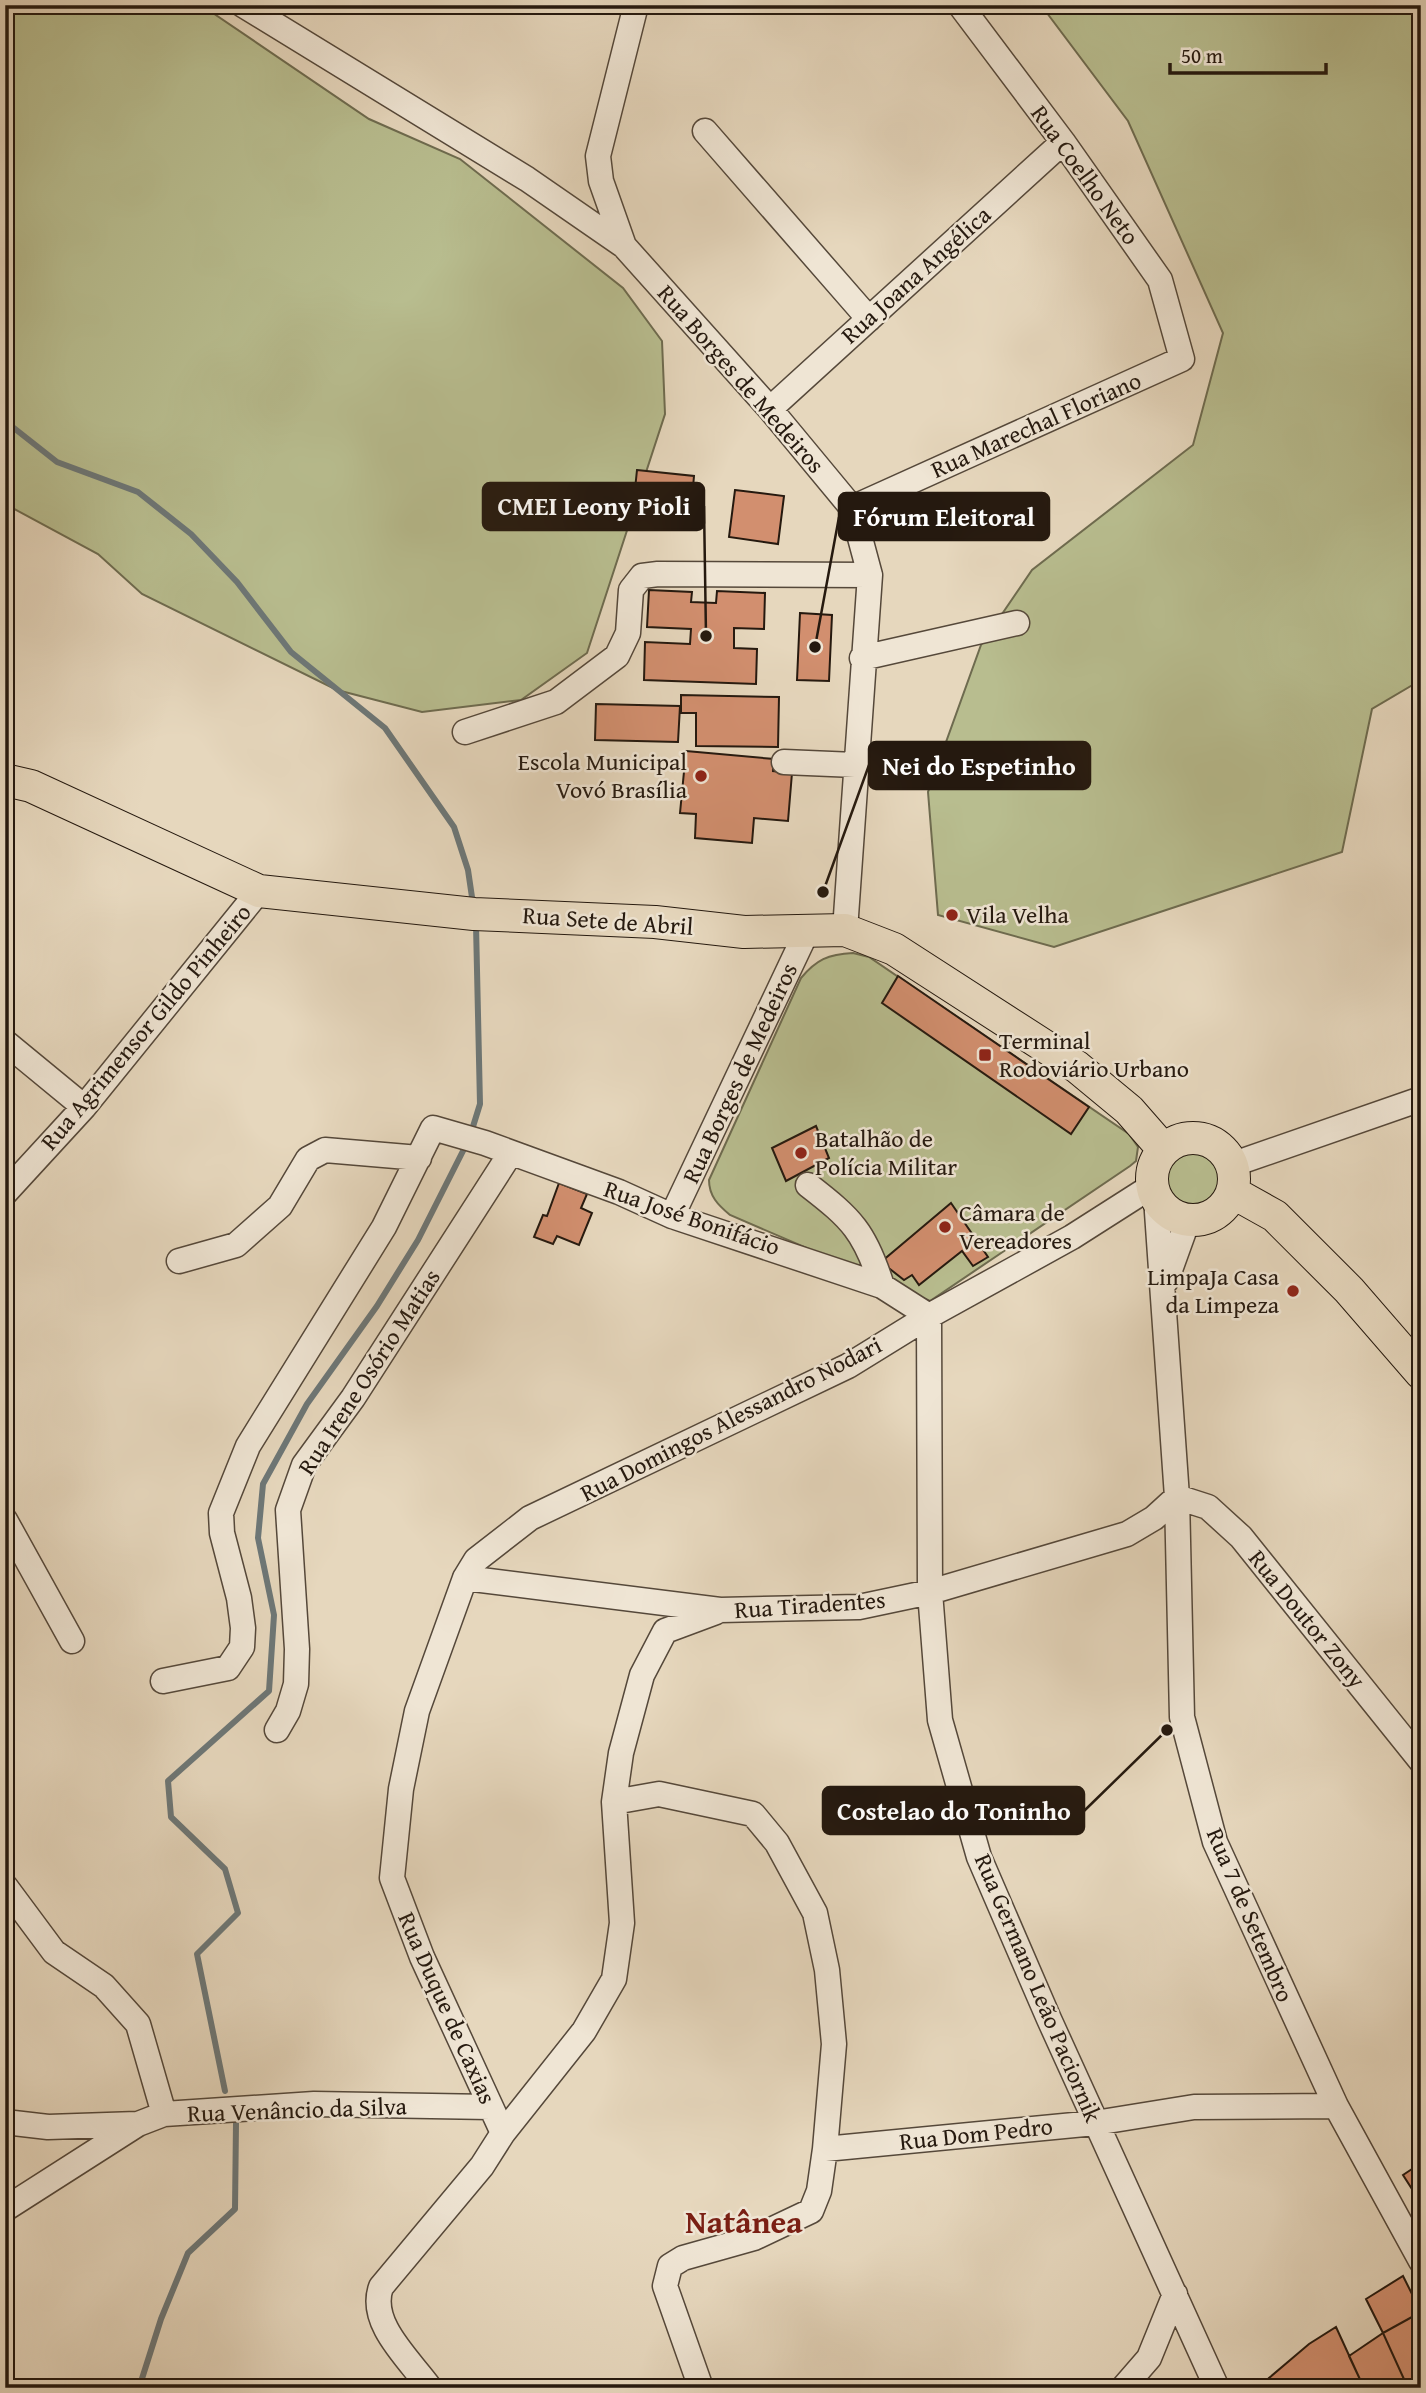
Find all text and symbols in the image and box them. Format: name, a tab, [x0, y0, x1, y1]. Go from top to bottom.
scale bar	[1170, 32, 1326, 76]
text: 50 m	[1181, 40, 1223, 71]
street label: Rua Coelho Neto	[1023, 98, 1148, 252]
street label: Rua Joana Angélica	[833, 197, 999, 352]
street label: Rua Borges de Medeiros	[650, 277, 833, 481]
street label: Rua Marechal Floriano	[925, 362, 1146, 487]
callout: CMEI Leony Pioli	[483, 483, 704, 530]
text: CMEI Leony Pioli	[497, 486, 691, 525]
callout: Fórum Eleitoral	[839, 493, 1049, 540]
text: Fórum Eleitoral	[853, 497, 1035, 536]
callout: Nei do Espetinho	[869, 742, 1090, 789]
place label: Escola Municipal Vovó Brasília	[518, 744, 688, 807]
text: Nei do Espetinho	[882, 746, 1076, 785]
marker: Escola Municipal Vovó Brasília	[693, 768, 709, 784]
street label: Rua Agrimensor Gildo Pinheiro	[32, 896, 259, 1158]
street label: Rua Sete de Abril	[521, 897, 695, 944]
place label: Vila Velha	[966, 897, 1070, 932]
marker: Vila Velha	[944, 907, 960, 923]
street label: Rua Borges de Medeiros	[673, 957, 806, 1189]
place label: Terminal Rodoviário Urbano	[999, 1023, 1189, 1086]
marker: Terminal Rodoviário Urbano	[977, 1047, 993, 1063]
place label: Batalhão de Polícia Militar	[815, 1121, 957, 1184]
marker: Batalhão de Polícia Militar	[793, 1145, 809, 1161]
street label: Rua José Bonifácio	[599, 1171, 785, 1264]
place label: Câmara de Vereadores	[959, 1195, 1072, 1258]
marker: Câmara de Vereadores	[937, 1219, 953, 1235]
place label: LimpaJa Casa da Limpeza	[1147, 1259, 1280, 1322]
street label: Rua Irene Osório Matias	[289, 1262, 448, 1482]
marker: LimpaJa Casa da Limpeza	[1285, 1283, 1301, 1299]
street label: Rua Domingos Alessandro Nodari	[574, 1327, 888, 1510]
street label: Rua Doutor Zony	[1240, 1542, 1374, 1696]
street label: Rua Tiradentes	[733, 1582, 887, 1627]
callout: Costelao do Toninho	[823, 1787, 1084, 1834]
text: Costelao do Toninho	[837, 1791, 1071, 1830]
street label: Rua 7 de Setembro	[1198, 1822, 1303, 2007]
street label: Rua Germano Leão Paciornik	[966, 1848, 1111, 2128]
street label: Rua Duque de Caxias	[389, 1906, 505, 2109]
street label: Rua Venâncio da Silva	[187, 2088, 408, 2131]
street label: Rua Dom Pedro	[898, 2108, 1054, 2159]
district label: Natânea	[685, 2198, 803, 2245]

